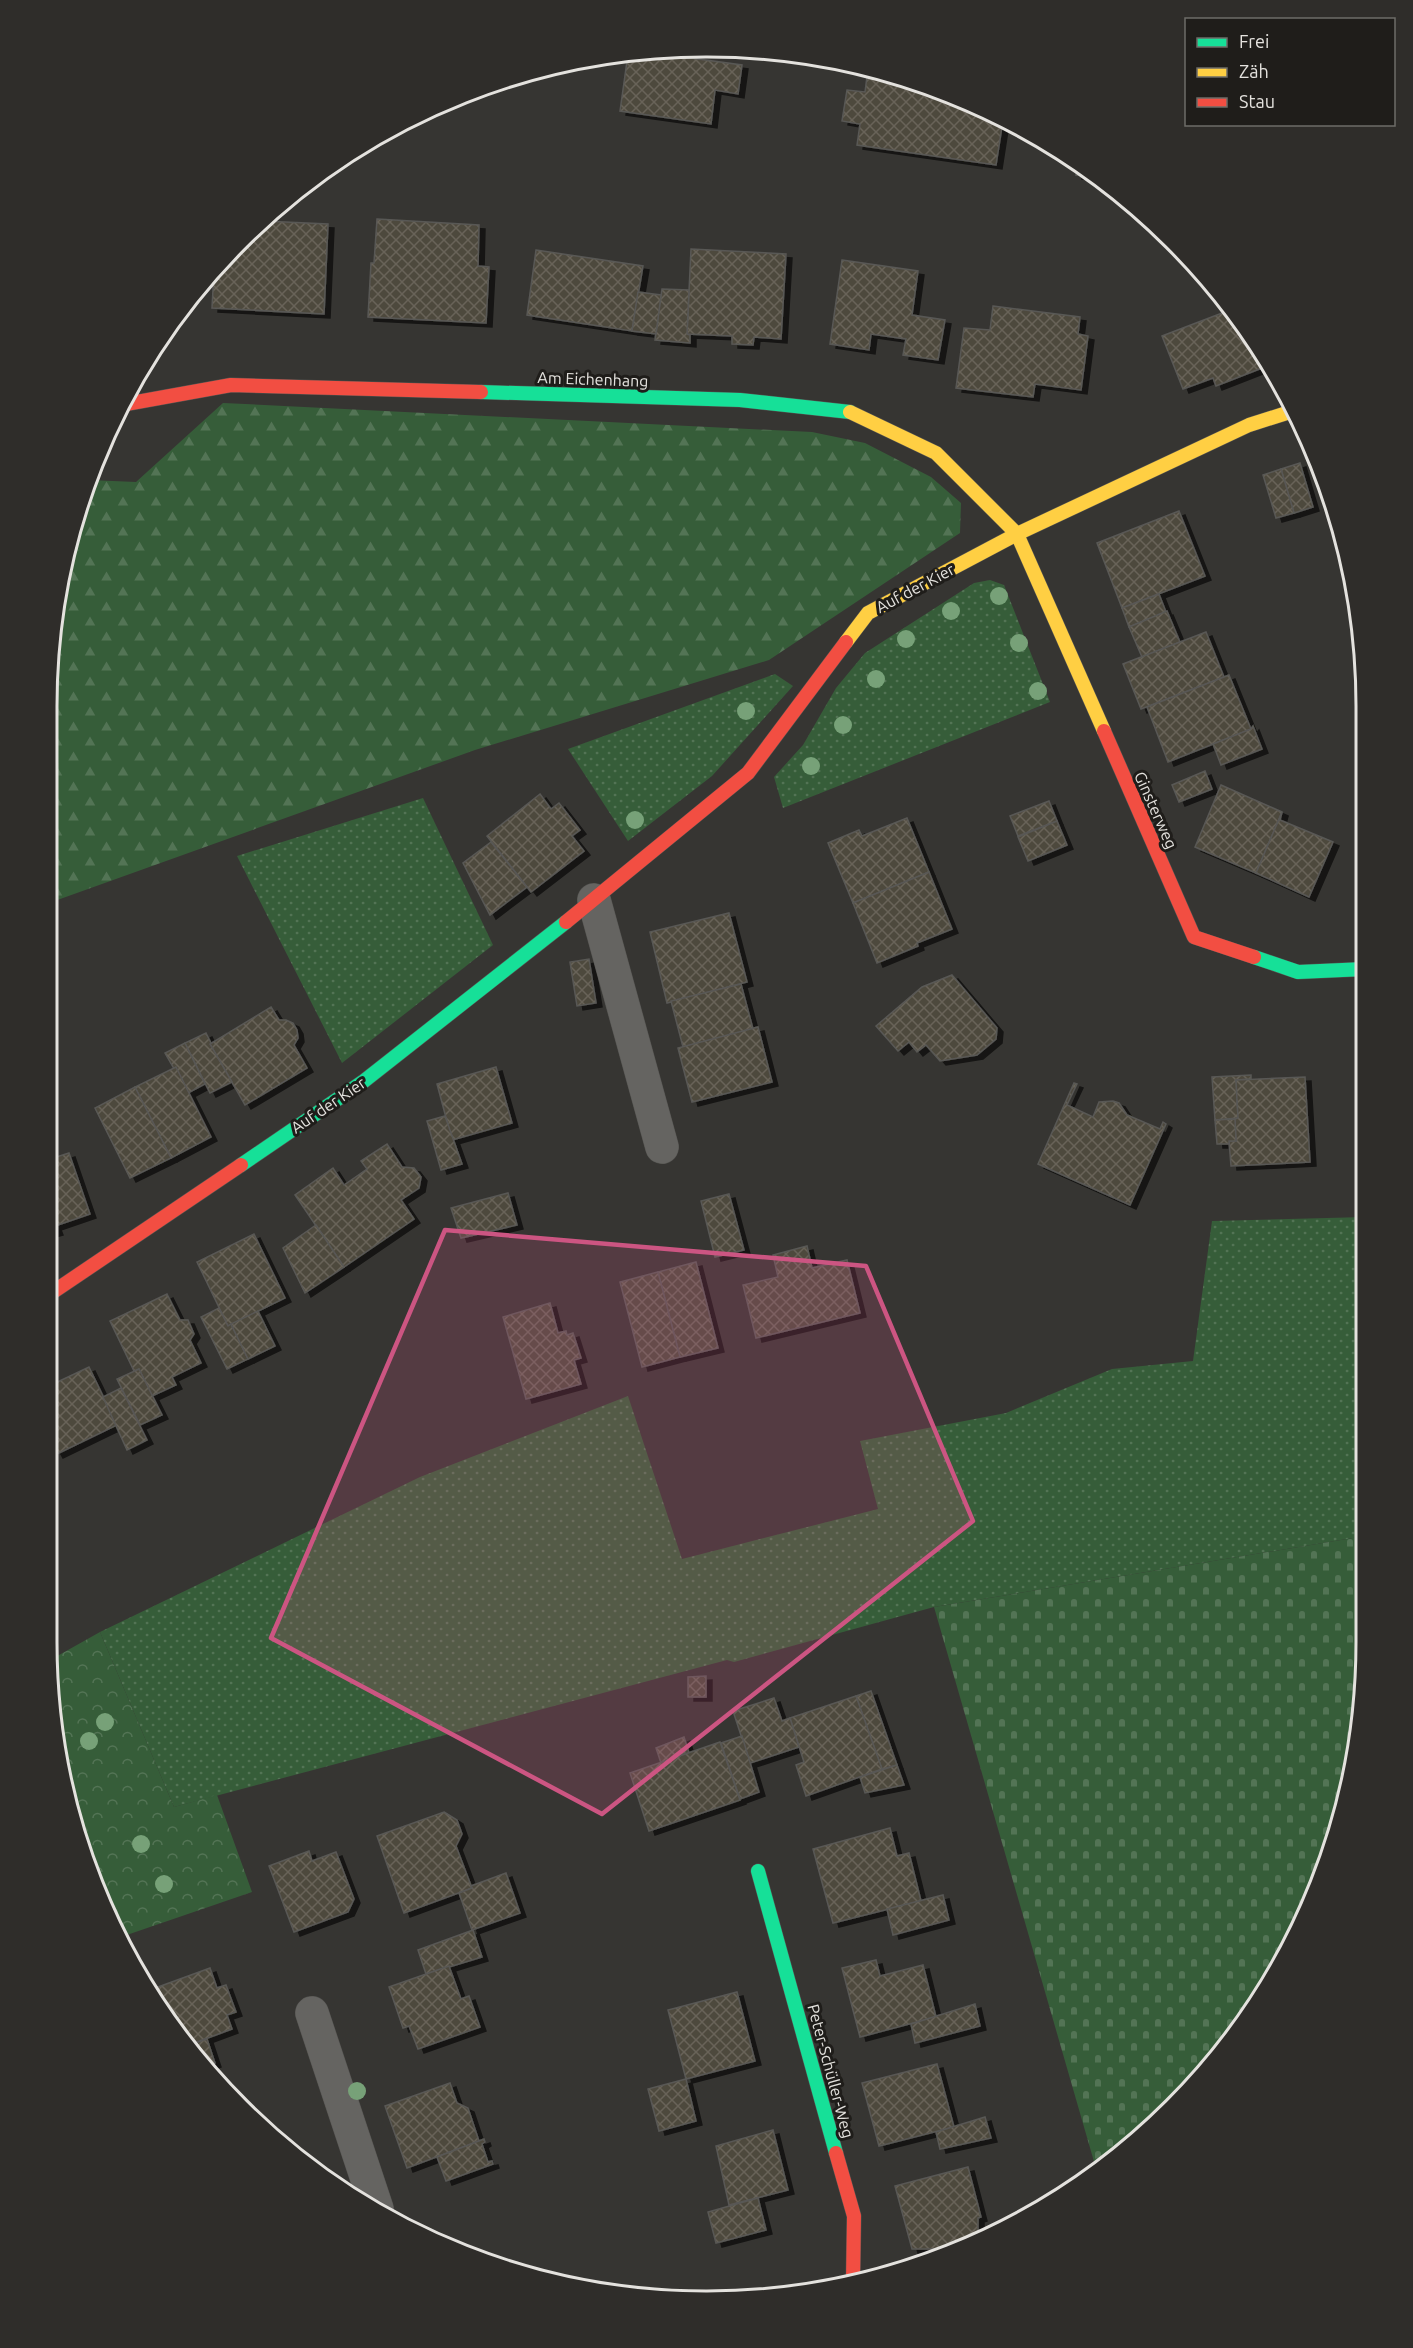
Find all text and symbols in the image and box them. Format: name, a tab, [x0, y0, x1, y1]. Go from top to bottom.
legend	[1185, 18, 1395, 126]
text: Frei	[1239, 31, 1269, 51]
text: Zäh	[1239, 61, 1269, 81]
text: Stau	[1239, 91, 1275, 111]
street label: Am Eichenhang	[537, 368, 649, 390]
street label: Auf der Kier	[873, 560, 957, 616]
street label: Ginsterweg	[1131, 769, 1181, 851]
street label: Auf der Kier	[287, 1073, 369, 1137]
street label: Peter-Schüller-Weg	[804, 2002, 858, 2140]

